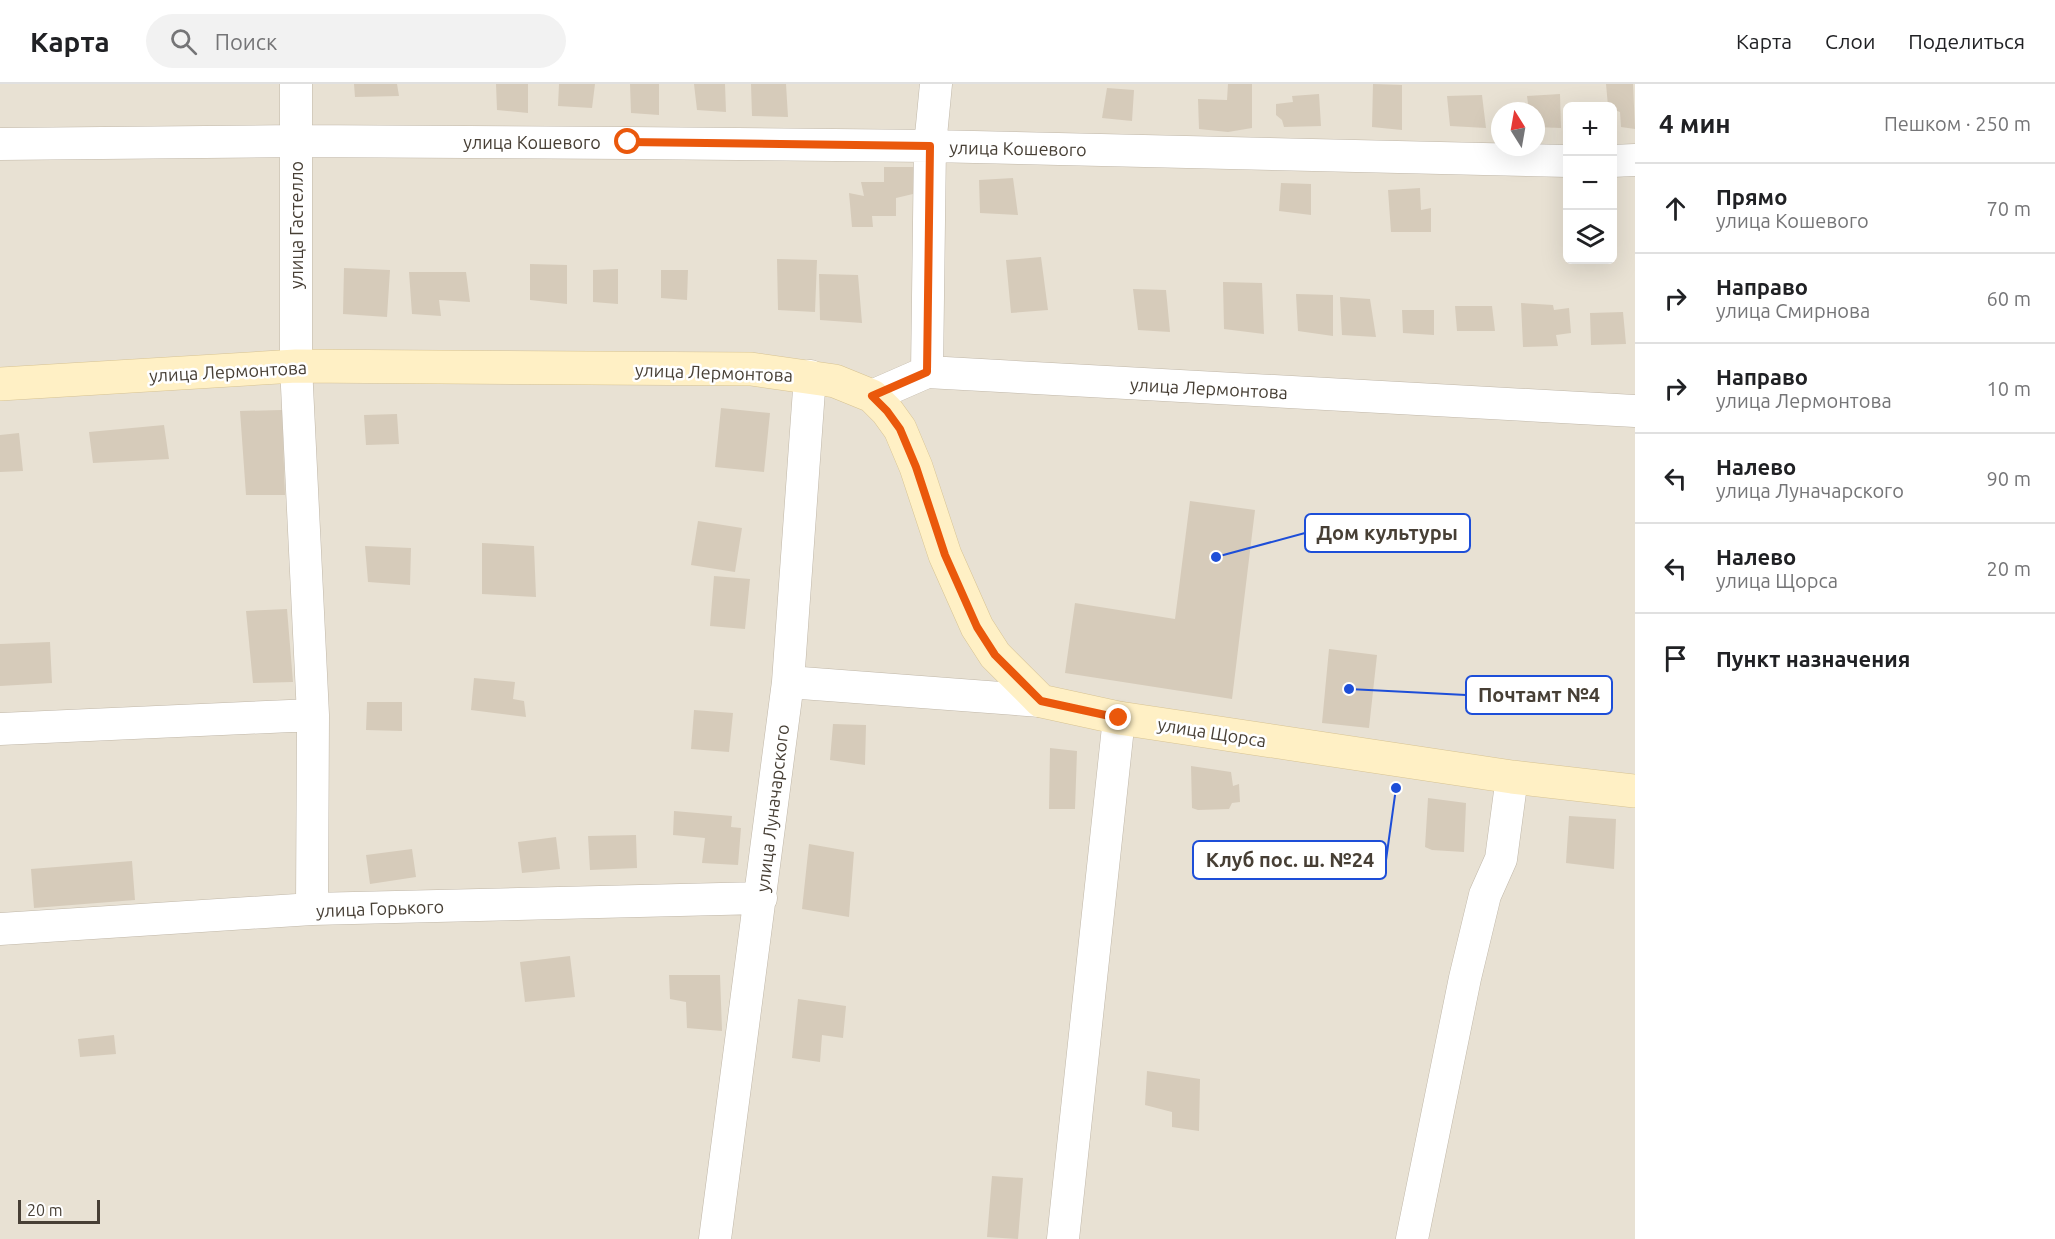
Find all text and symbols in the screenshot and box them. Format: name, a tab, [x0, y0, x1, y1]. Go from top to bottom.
search box	[146, 14, 566, 68]
icon: search	[167, 25, 200, 58]
text: Карта	[30, 26, 110, 57]
text: Поиск	[215, 29, 277, 54]
text: Карта	[1736, 29, 1792, 53]
text: Слои	[1825, 29, 1875, 53]
text: Поделиться	[1908, 29, 2025, 53]
north arrow	[1491, 102, 1545, 156]
map controls	[1563, 102, 1617, 264]
button: +	[1563, 102, 1617, 156]
text: 4 мин	[1659, 109, 1731, 138]
text: Пешком · 250 m	[1884, 112, 2031, 135]
route start	[614, 128, 640, 154]
street label: улица Кошевого	[463, 132, 601, 152]
street label: улица Кошевого	[949, 137, 1087, 159]
button: −	[1563, 156, 1617, 210]
street label: улица Гастелло	[286, 161, 306, 289]
text: Прямо	[1716, 184, 1787, 209]
icon: ahead	[1659, 192, 1692, 225]
text: 70 m	[1987, 197, 2031, 220]
text: улица Кошевого	[1716, 209, 1869, 232]
button: layers	[1563, 210, 1617, 264]
text: Направо	[1716, 274, 1808, 299]
icon: right	[1659, 282, 1692, 315]
text: 60 m	[1987, 287, 2031, 310]
text: улица Смирнова	[1716, 299, 1870, 322]
street label: улица Лермонтова	[149, 357, 307, 385]
street label: улица Лермонтова	[635, 359, 793, 385]
text: Направо	[1716, 364, 1808, 389]
icon: right	[1659, 372, 1692, 405]
street label: улица Лермонтова	[1130, 374, 1288, 402]
text: 10 m	[1987, 377, 2031, 400]
text: улица Лермонтова	[1716, 389, 1892, 412]
text: Налево	[1716, 454, 1796, 479]
icon: left	[1659, 462, 1692, 495]
text: 90 m	[1987, 467, 2031, 490]
text: улица Луначарского	[1716, 479, 1904, 502]
callout: Дом культуры	[1305, 514, 1470, 552]
text: Дом культуры	[1316, 521, 1458, 544]
text: Налево	[1716, 544, 1796, 569]
icon: left	[1659, 552, 1692, 585]
text: 20 m	[1987, 557, 2031, 580]
text: улица Щорса	[1716, 569, 1838, 592]
icon: arrive	[1659, 642, 1692, 675]
text: Пункт назначения	[1716, 646, 1910, 671]
callout: Почтамт №4	[1466, 676, 1612, 714]
text: Почтамт №4	[1478, 683, 1600, 706]
route end	[1105, 704, 1131, 730]
street label: улица Щорса	[1156, 714, 1268, 750]
street label: улица Луначарского	[752, 723, 792, 893]
callout: Клуб пос. ш. №24	[1193, 841, 1386, 879]
text: Клуб пос. ш. №24	[1206, 848, 1374, 871]
street label: улица Горького	[316, 896, 444, 920]
scale bar	[18, 1197, 100, 1224]
text: 20 m	[27, 1201, 63, 1219]

